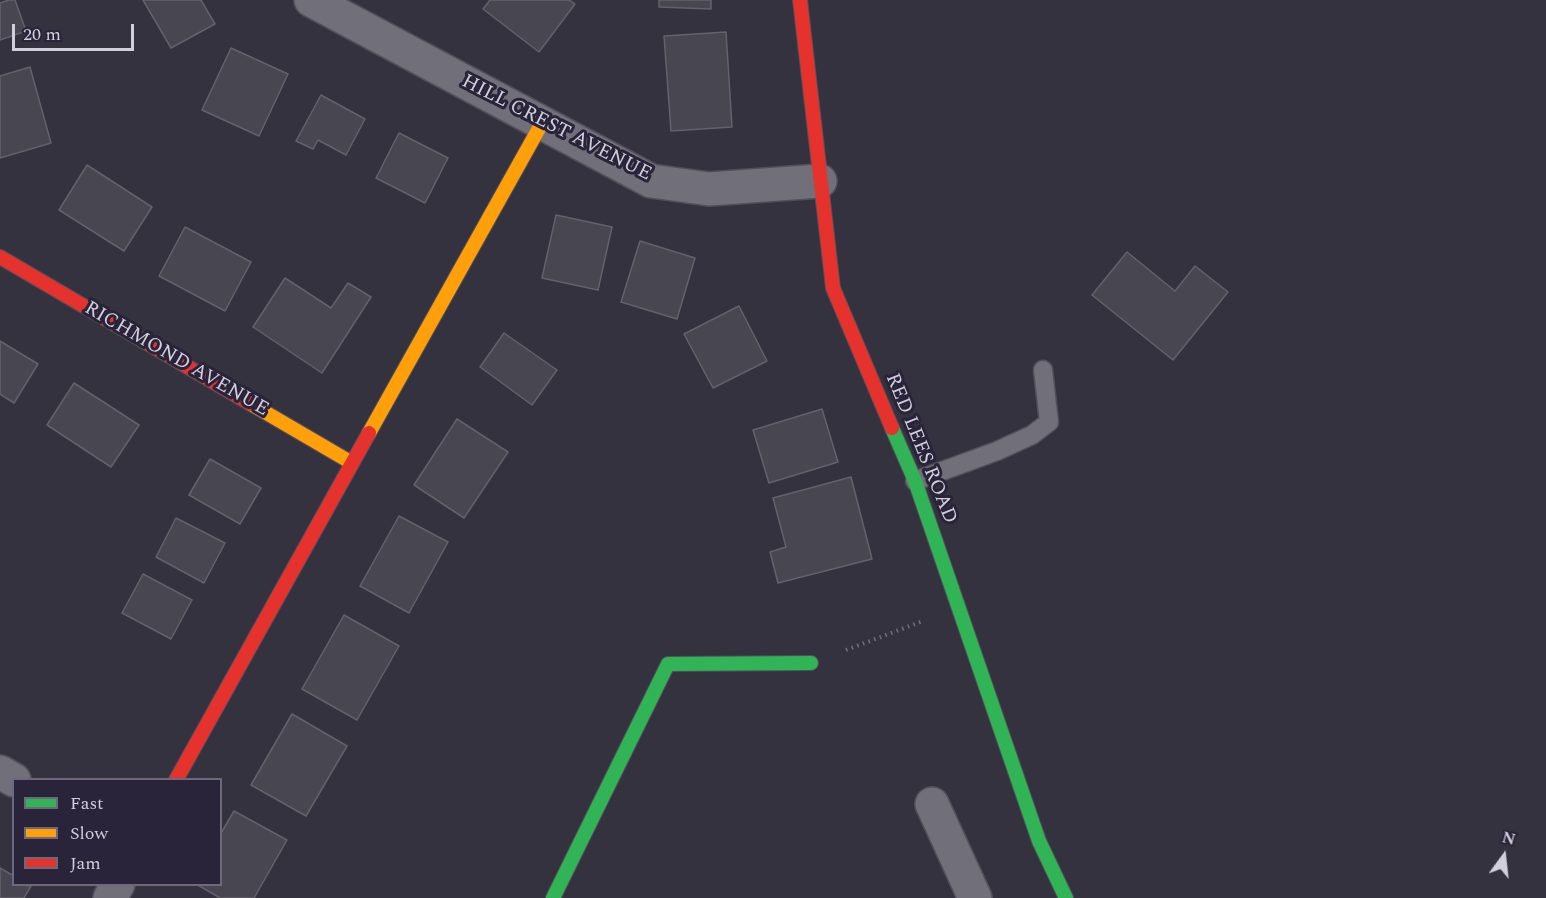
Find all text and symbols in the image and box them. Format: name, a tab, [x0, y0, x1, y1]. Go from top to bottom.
scale bar	[15, 12, 136, 50]
text: 20 m	[23, 21, 61, 48]
street label: HILL CREST AVENUE	[457, 71, 655, 187]
street label: RICHMOND AVENUE	[79, 297, 273, 423]
street label: RED LEES ROAD	[879, 370, 961, 528]
legend	[12, 778, 222, 886]
text: Fast	[70, 790, 103, 817]
text: Slow	[70, 820, 108, 847]
text: N	[1499, 825, 1518, 852]
north arrow	[1474, 826, 1534, 886]
text: Jam	[70, 850, 101, 877]

